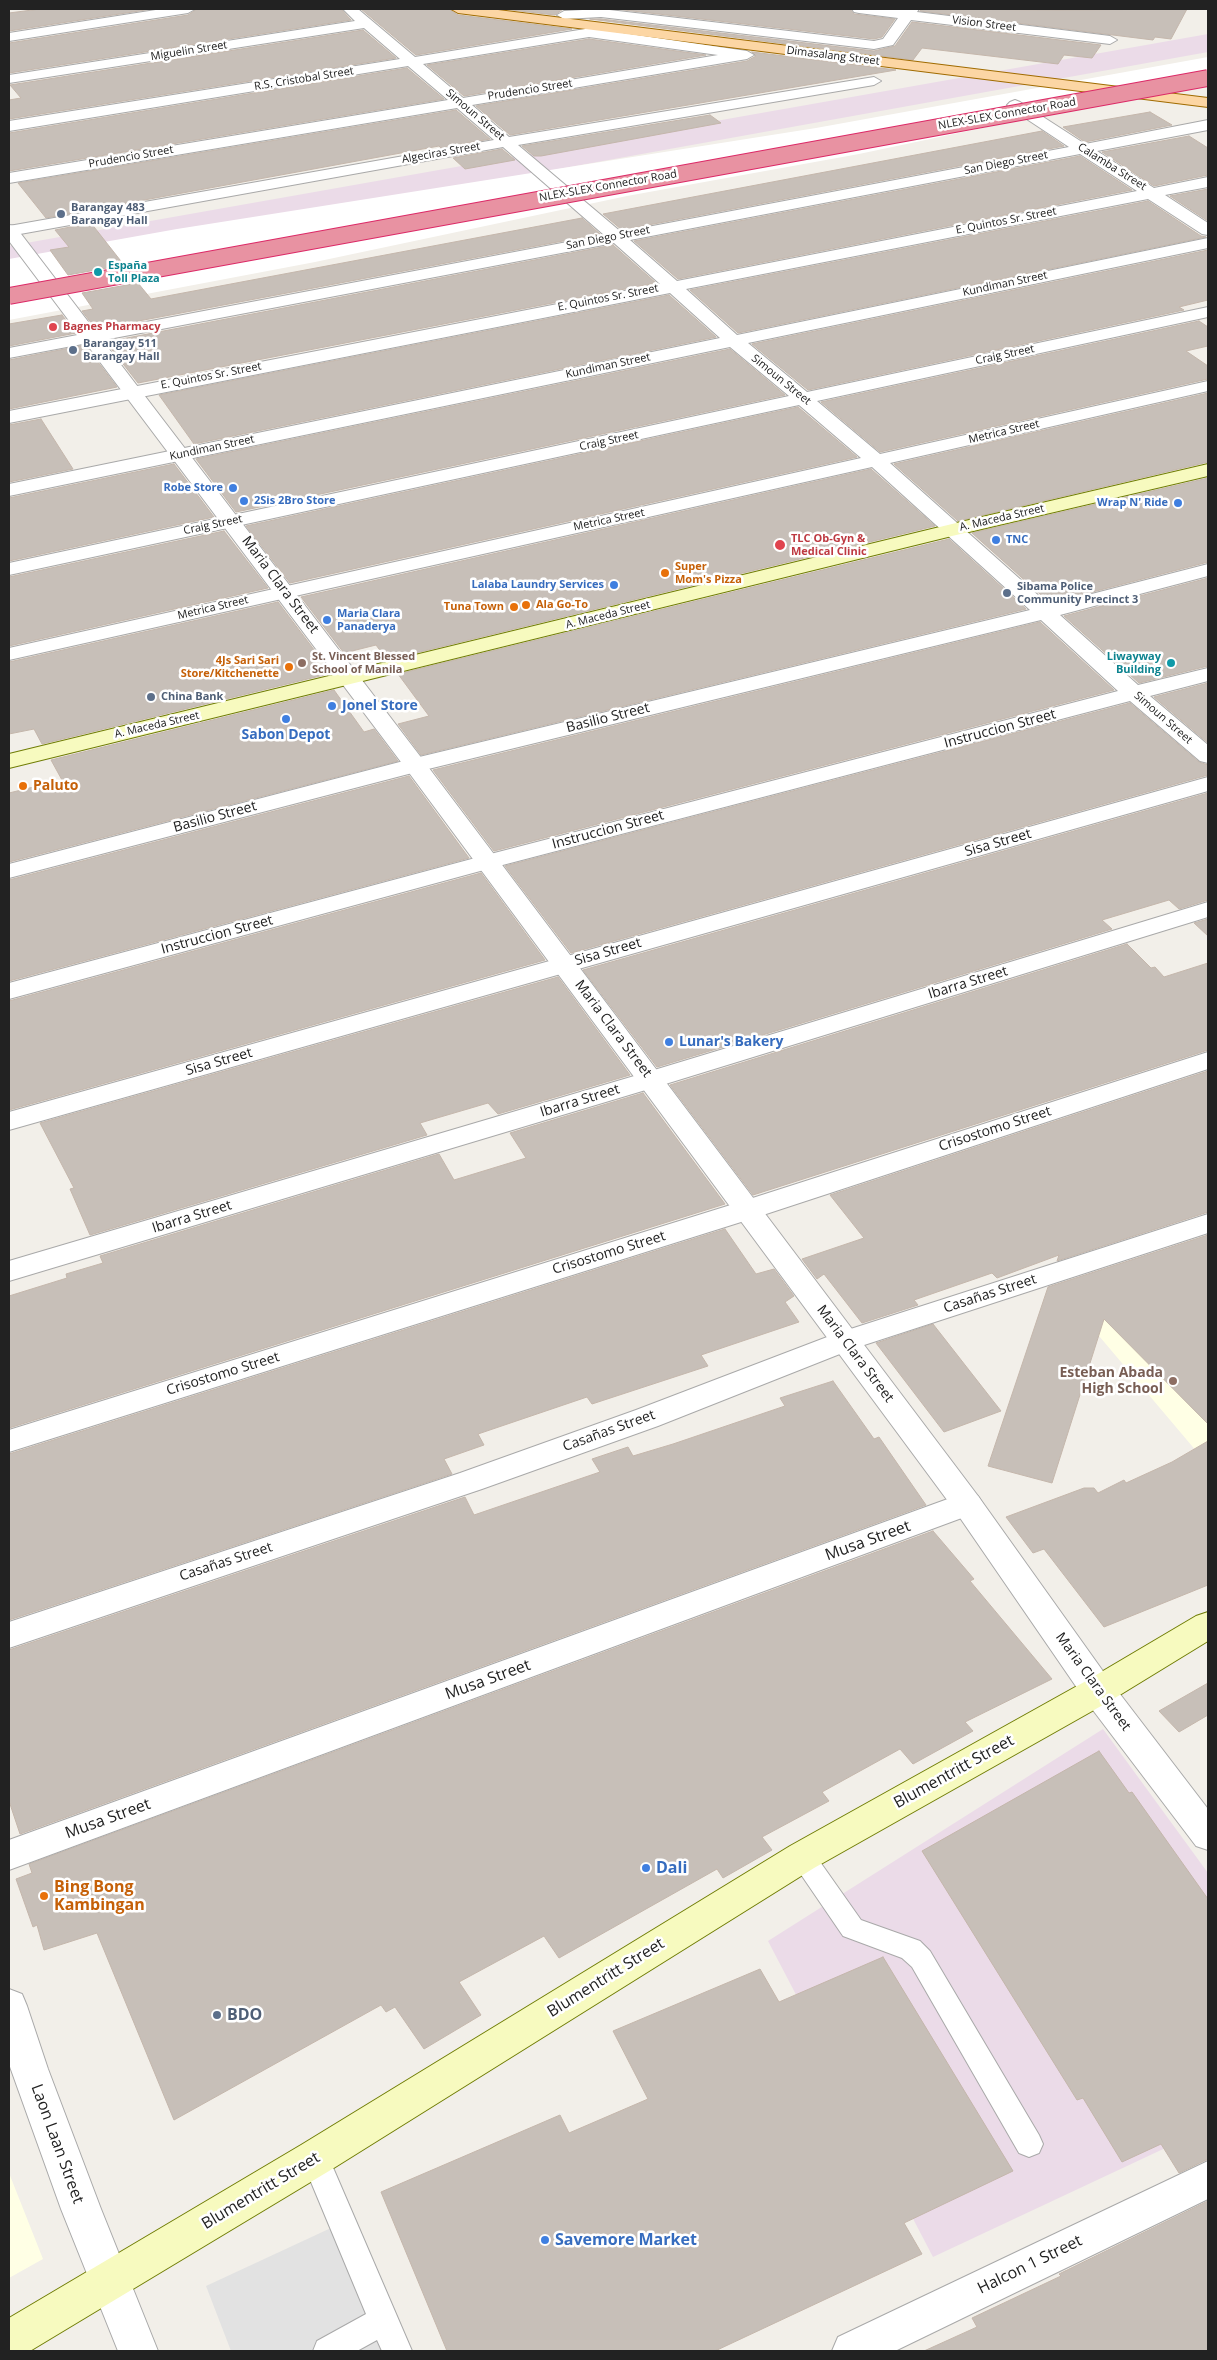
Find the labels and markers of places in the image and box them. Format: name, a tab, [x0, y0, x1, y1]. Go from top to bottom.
place label: Barangay 483 Barangay Hall	[71, 201, 148, 227]
marker: Barangay 483 Barangay Hall	[55, 208, 67, 220]
place label: España Toll Plaza	[108, 259, 160, 285]
marker: España Toll Plaza	[92, 266, 104, 278]
place label: Bagnes Pharmacy	[63, 320, 160, 334]
marker: Bagnes Pharmacy	[47, 321, 59, 333]
place label: Barangay 511 Barangay Hall	[83, 337, 160, 363]
marker: Barangay 511 Barangay Hall	[67, 344, 79, 356]
place label: Robe Store	[163, 481, 223, 495]
marker: Robe Store	[227, 482, 239, 494]
place label: 2Sis 2Bro Store	[254, 494, 336, 508]
marker: 2Sis 2Bro Store	[238, 495, 250, 507]
place label: Wrap N' Ride	[1097, 496, 1168, 510]
marker: Wrap N' Ride	[1172, 497, 1184, 509]
place label: TLC Ob-Gyn & Medical Clinic	[791, 532, 867, 558]
place label: TNC	[1006, 533, 1028, 547]
marker: TNC	[990, 534, 1002, 546]
marker: TLC Ob-Gyn & Medical Clinic	[773, 538, 787, 552]
place label: Super Mom's Pizza	[675, 560, 742, 586]
marker: Super Mom's Pizza	[659, 567, 671, 579]
place label: Lalaba Laundry Services	[472, 578, 604, 592]
marker: Lalaba Laundry Services	[608, 579, 620, 591]
place label: Sibama Police Community Precinct 3	[1017, 580, 1138, 606]
marker: Sibama Police Community Precinct 3	[1001, 587, 1013, 599]
place label: Ala Go-To	[536, 598, 588, 612]
marker: Ala Go-To	[520, 599, 532, 611]
place label: Tuna Town	[444, 600, 504, 614]
marker: Tuna Town	[508, 601, 520, 613]
place label: Maria Clara Panaderya	[337, 607, 401, 633]
marker: Maria Clara Panaderya	[321, 614, 333, 626]
place label: St. Vincent Blessed School of Manila	[312, 650, 415, 676]
place label: Liwayway Building	[1107, 650, 1161, 676]
place label: 4Js Sari Sari Store/Kitchenette	[181, 654, 279, 680]
marker: St. Vincent Blessed School of Manila	[296, 657, 308, 669]
marker: Liwayway Building	[1165, 657, 1177, 669]
marker: 4Js Sari Sari Store/Kitchenette	[283, 661, 295, 673]
place label: China Bank	[161, 690, 223, 704]
marker: China Bank	[145, 691, 157, 703]
place label: Jonel Store	[342, 698, 418, 714]
marker: Jonel Store	[326, 700, 338, 712]
marker: Sabon Depot	[280, 713, 292, 725]
place label: Sabon Depot	[242, 727, 330, 743]
place label: Paluto	[33, 778, 78, 794]
marker: Paluto	[17, 780, 29, 792]
place label: Lunar's Bakery	[679, 1034, 784, 1050]
marker: Lunar's Bakery	[663, 1036, 675, 1048]
place label: Esteban Abada High School	[1059, 1365, 1163, 1398]
marker: Esteban Abada High School	[1167, 1375, 1179, 1387]
place label: Dali	[656, 1858, 687, 1878]
marker: Dali	[640, 1862, 652, 1874]
place label: Bing Bong Kambingan	[54, 1877, 145, 1915]
marker: Bing Bong Kambingan	[38, 1890, 50, 1902]
place label: BDO	[227, 2005, 262, 2025]
marker: BDO	[211, 2009, 223, 2021]
place label: Savemore Market	[555, 2230, 697, 2250]
marker: Savemore Market	[539, 2234, 551, 2246]

